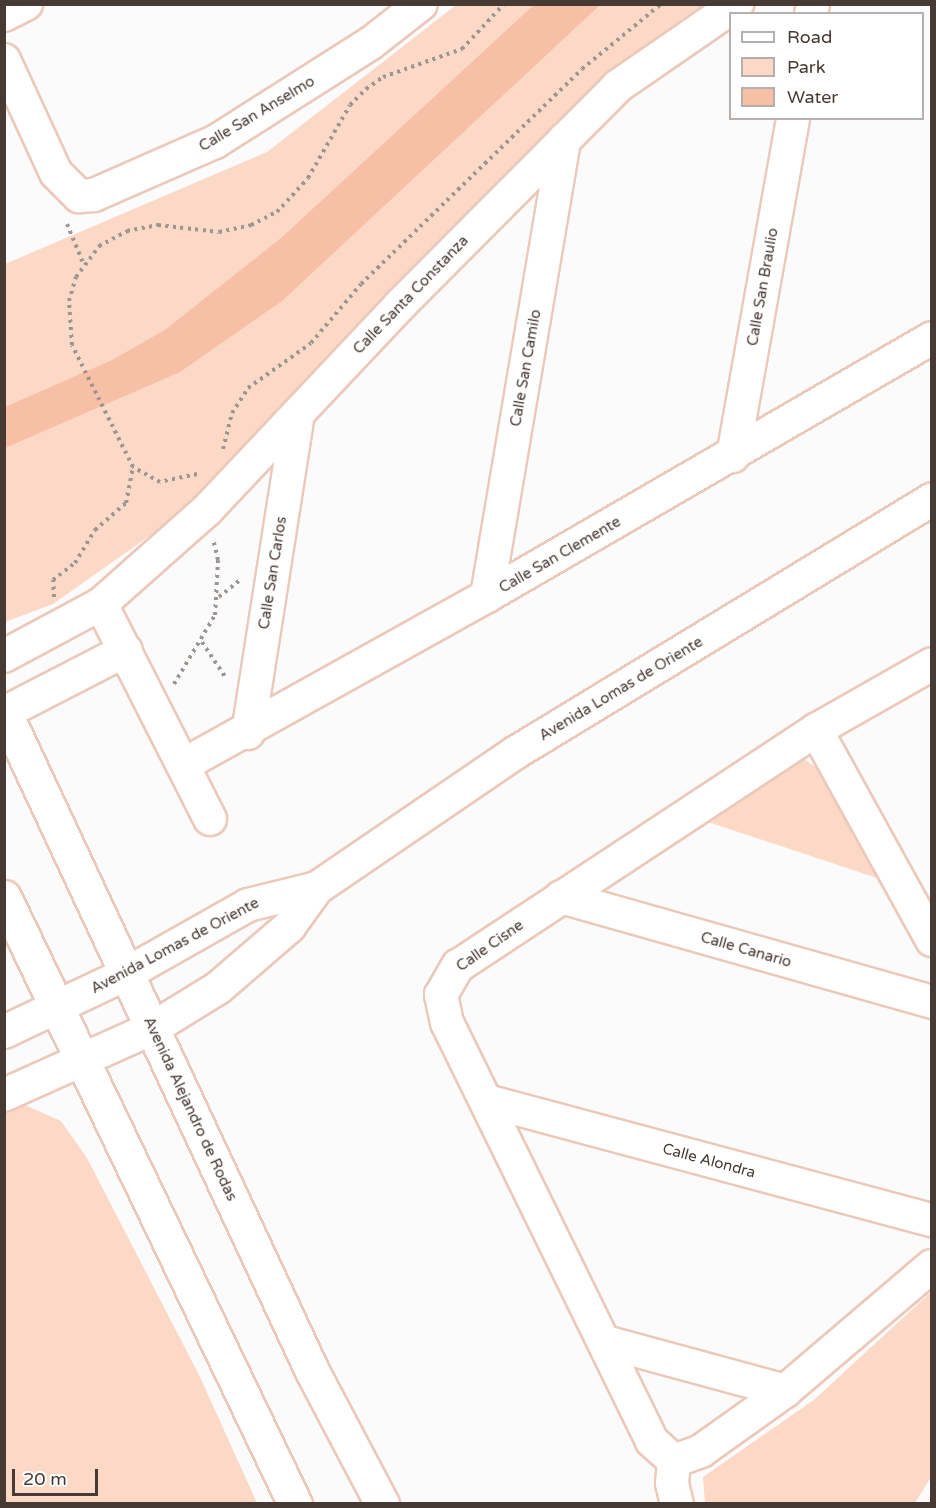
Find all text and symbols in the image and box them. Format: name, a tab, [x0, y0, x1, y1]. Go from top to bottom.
legend	[729, 12, 924, 120]
text: Road	[787, 26, 832, 48]
text: Park	[787, 56, 825, 78]
street label: Calle San Anselmo	[196, 72, 318, 156]
text: Water	[787, 86, 838, 108]
street label: Calle San Braulio	[744, 227, 782, 347]
street label: Calle Santa Constanza	[350, 232, 472, 358]
street label: Calle San Camilo	[507, 308, 545, 428]
street label: Calle San Clemente	[496, 513, 624, 597]
street label: Calle San Carlos	[255, 515, 291, 631]
street label: Avenida Lomas de Oriente	[536, 633, 706, 745]
street label: Avenida Lomas de Oriente	[88, 894, 262, 998]
street label: Calle Cisne	[453, 916, 527, 976]
street label: Calle Canario	[698, 928, 794, 972]
street label: Avenida Alejandro de Rodas	[139, 1014, 241, 1204]
street label: Calle Alondra	[661, 1140, 757, 1182]
scale bar	[15, 1457, 100, 1495]
text: 20 m	[23, 1468, 67, 1490]

